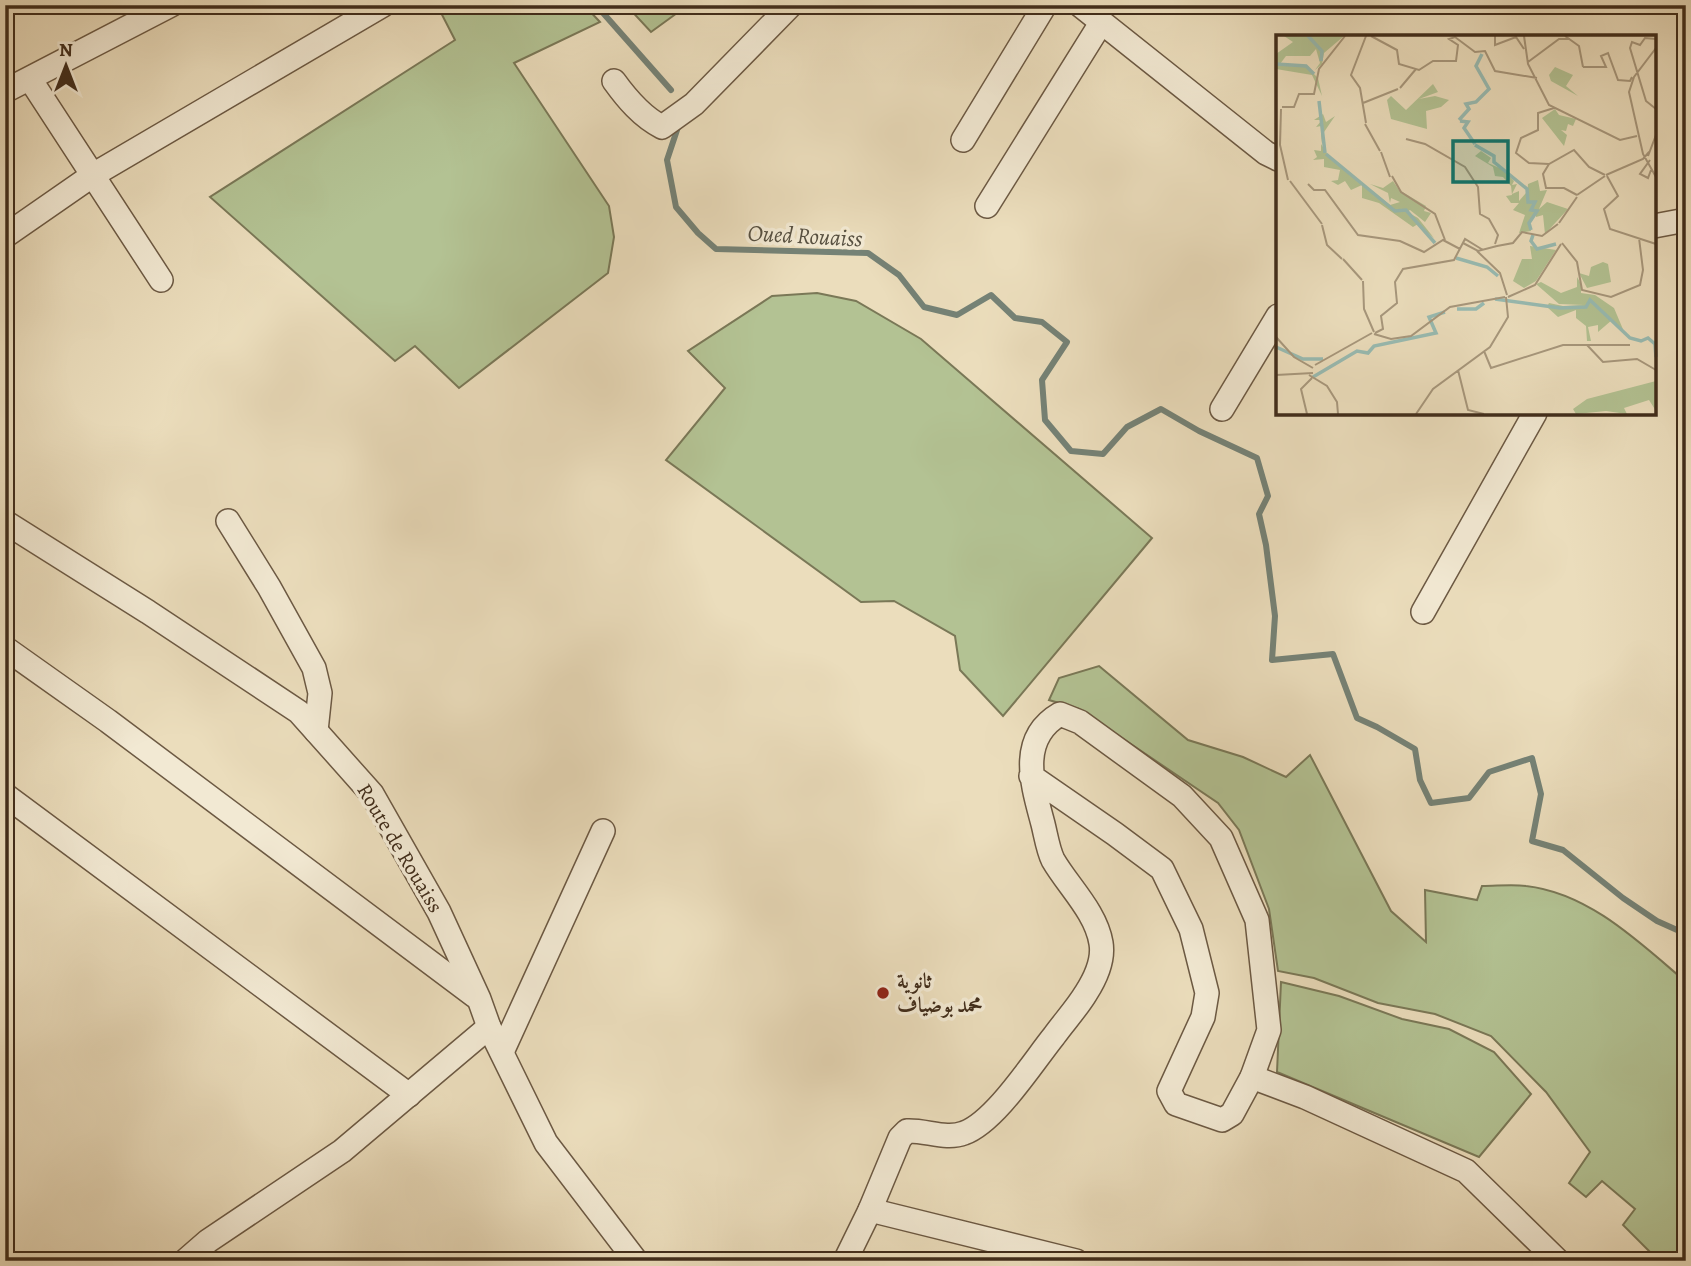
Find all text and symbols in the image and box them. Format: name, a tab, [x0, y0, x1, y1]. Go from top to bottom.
north arrow	[32, 32, 102, 102]
inset map	[1276, 35, 1656, 415]
text: N	[59, 37, 73, 63]
water label: Oued Rouaiss	[747, 218, 863, 254]
street label: Route de Rouaiss	[350, 778, 450, 918]
place label: ثانوية محمد بوضياف	[897, 967, 983, 1019]
marker: ثانوية محمد بوضياف	[875, 985, 891, 1001]

